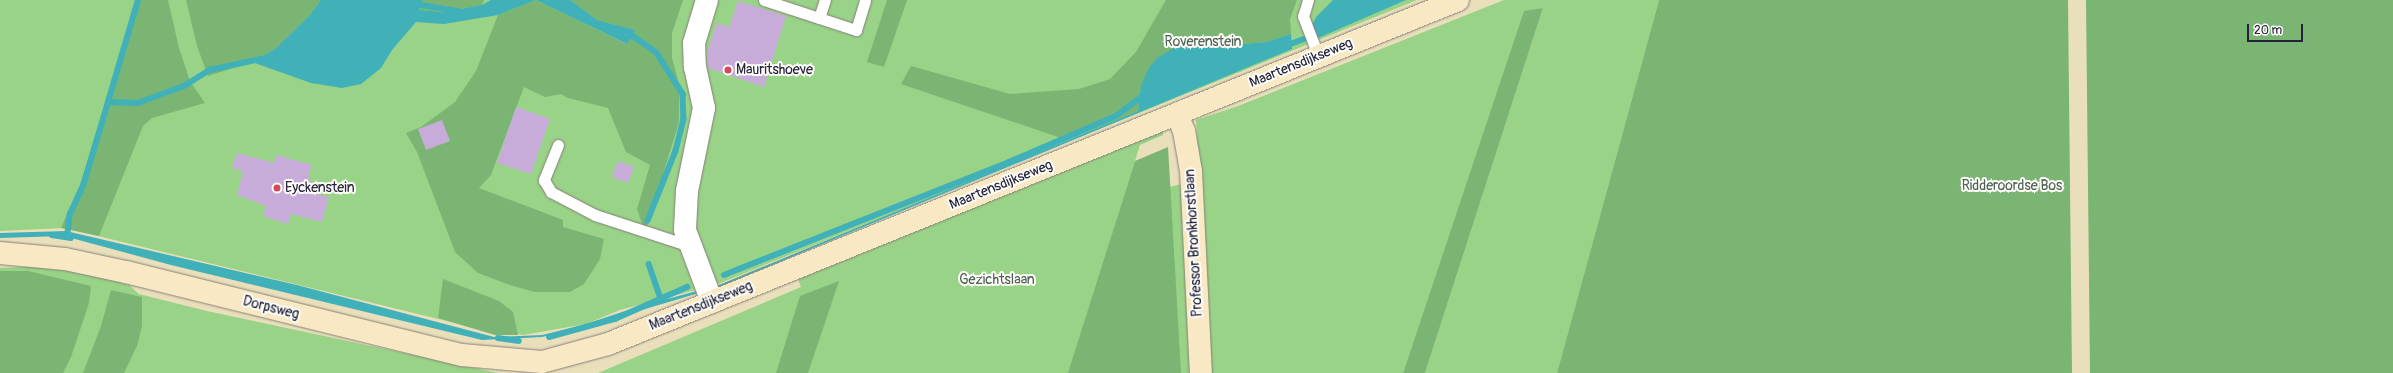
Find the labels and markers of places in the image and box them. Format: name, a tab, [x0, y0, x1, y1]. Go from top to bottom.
place label: Mauritshoeve	[736, 62, 813, 78]
marker: Mauritshoeve	[723, 65, 733, 75]
place label: Eyckenstein	[285, 180, 355, 196]
marker: Eyckenstein	[272, 183, 282, 193]

